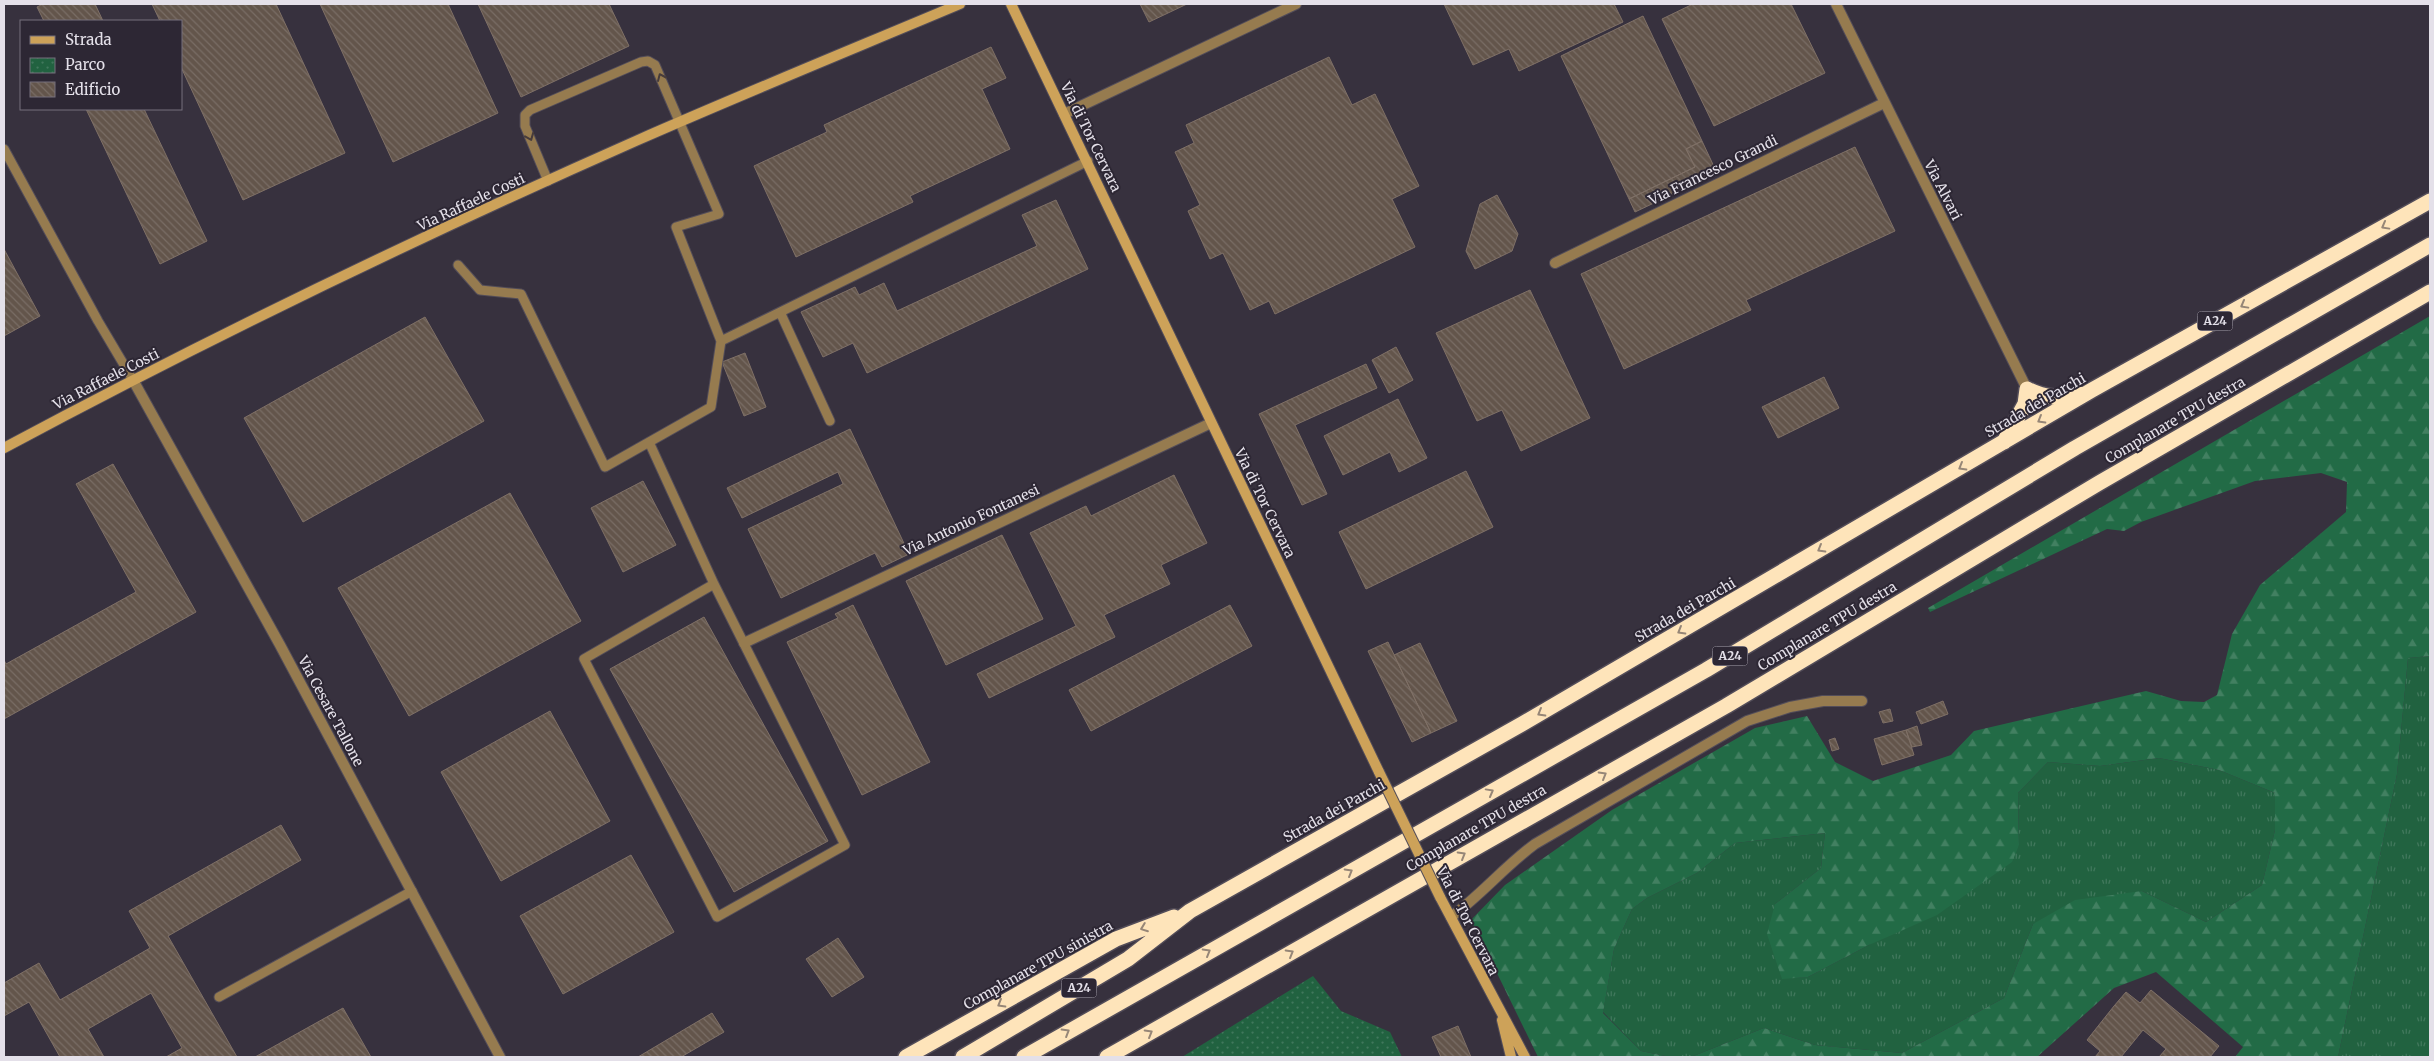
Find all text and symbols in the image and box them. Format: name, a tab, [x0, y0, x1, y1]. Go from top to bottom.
legend	[20, 20, 182, 110]
text: Strada	[65, 30, 112, 49]
text: Parco	[65, 55, 105, 74]
one-way arrow	[656, 73, 667, 82]
street label: Via di Tor Cervara	[1056, 78, 1126, 195]
text: Edificio	[65, 80, 121, 99]
street label: Via Francesco Grandi	[1645, 131, 1781, 209]
one-way arrow	[525, 133, 535, 141]
street label: Via Alvari	[1920, 156, 1966, 223]
street label: Via Raffaele Costi	[413, 169, 528, 235]
one-way arrow	[2382, 219, 2391, 229]
one-way arrow	[2240, 299, 2249, 309]
road number: A24	[2198, 312, 2232, 331]
street label: Via Raffaele Costi	[49, 344, 162, 414]
street label: Strada dei Parchi	[1981, 369, 2089, 441]
street label: Complanare TPU destra	[2102, 372, 2249, 467]
one-way arrow	[2038, 413, 2047, 423]
street label: Via di Tor Cervara	[1230, 444, 1300, 561]
one-way arrow	[1958, 460, 1967, 470]
street label: Via Antonio Fontanesi	[899, 480, 1042, 560]
one-way arrow	[1818, 542, 1827, 552]
street label: Strada dei Parchi	[1631, 574, 1739, 646]
street label: Complanare TPU destra	[1754, 577, 1900, 675]
one-way arrow	[1678, 624, 1687, 634]
road number: A24	[1712, 646, 1748, 666]
street label: Via Cesare Tallone	[294, 652, 368, 769]
one-way arrow	[1537, 706, 1546, 716]
one-way arrow	[1598, 771, 1607, 781]
street label: Strada dei Parchi	[1280, 775, 1388, 846]
street label: Complanare TPU destra	[1403, 780, 1550, 875]
one-way arrow	[1485, 788, 1494, 798]
one-way arrow	[1457, 851, 1466, 861]
street label: Via di Tor Cervara	[1432, 863, 1503, 979]
one-way arrow	[1343, 868, 1352, 878]
street label: Complanare TPU sinistra	[960, 916, 1116, 1014]
one-way arrow	[1140, 922, 1149, 932]
one-way arrow	[1202, 948, 1211, 958]
one-way arrow	[1285, 949, 1294, 959]
road number: A24	[1062, 978, 1096, 998]
one-way arrow	[997, 997, 1006, 1007]
one-way arrow	[1061, 1029, 1070, 1039]
one-way arrow	[1144, 1029, 1153, 1039]

